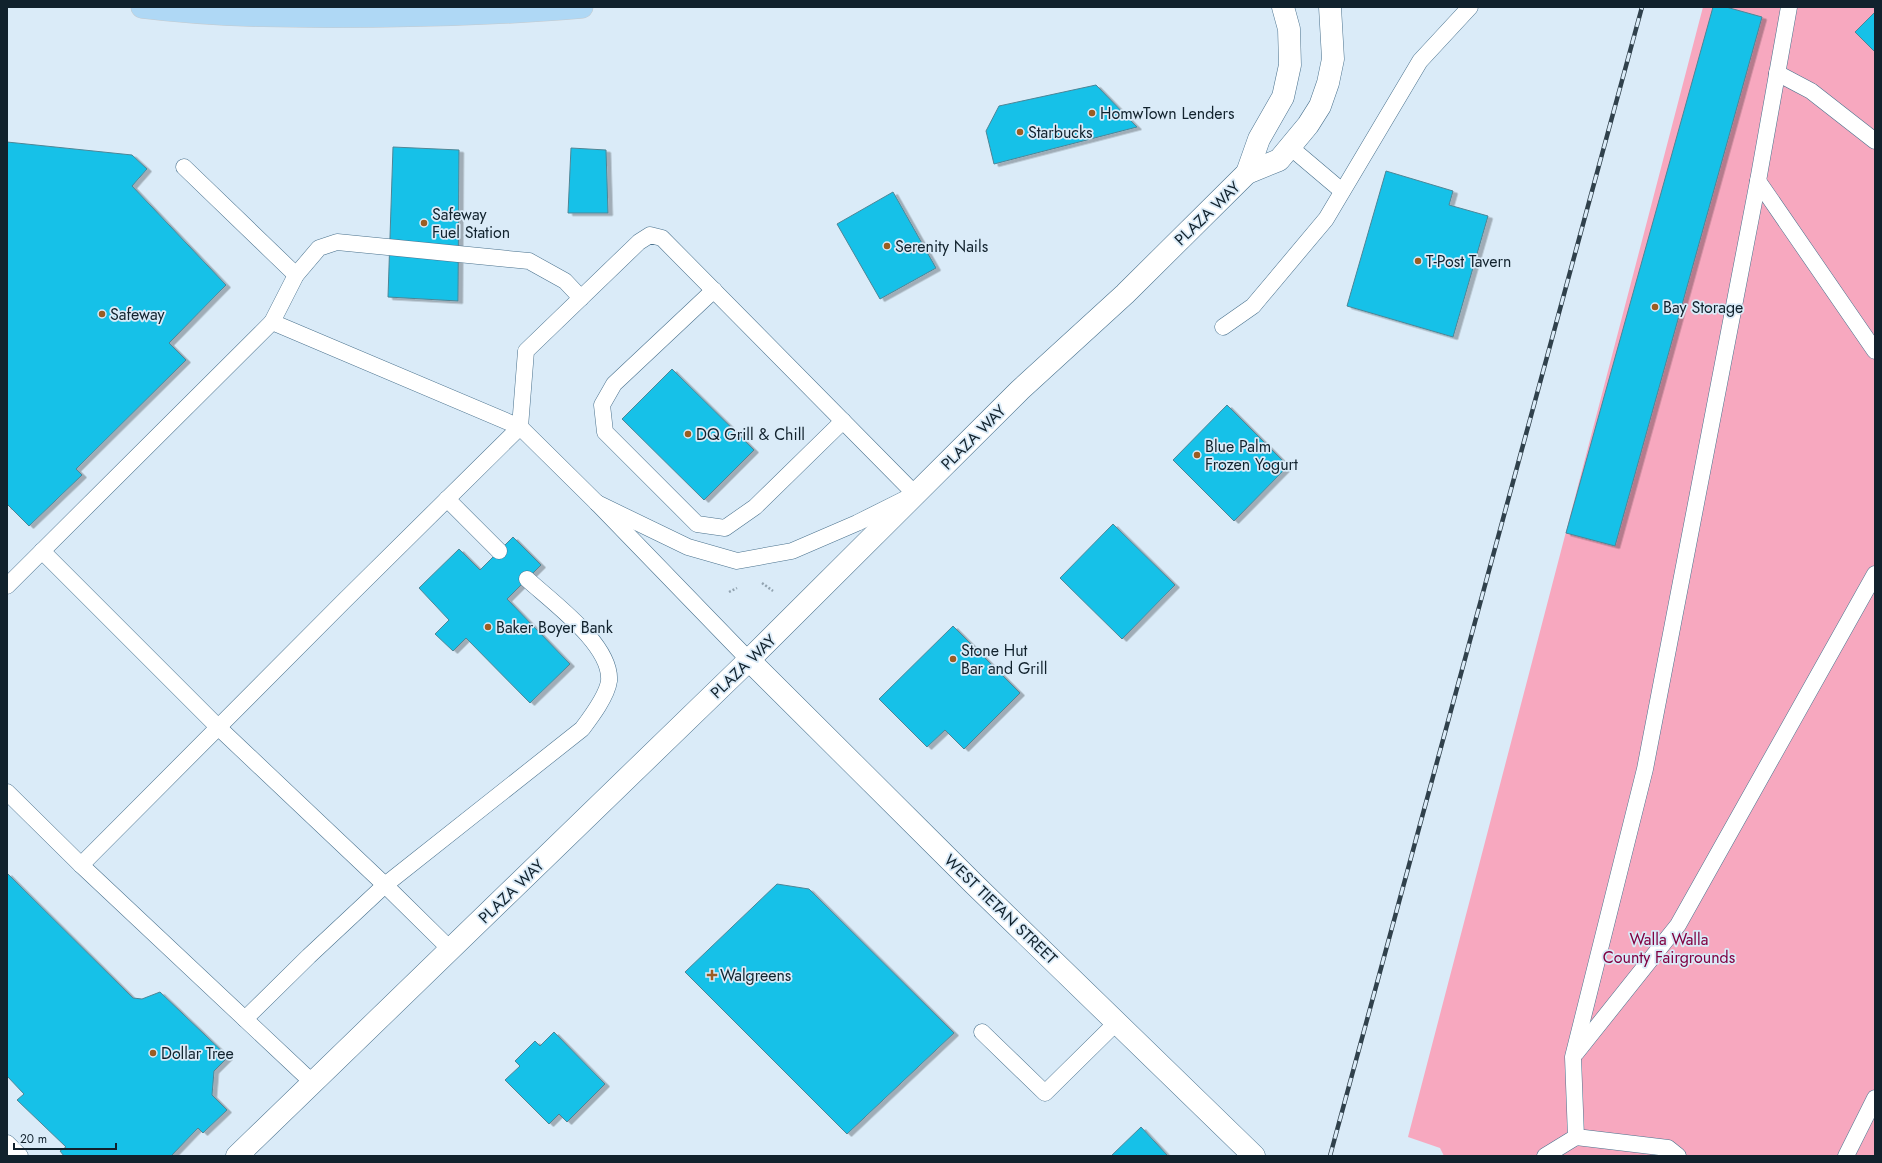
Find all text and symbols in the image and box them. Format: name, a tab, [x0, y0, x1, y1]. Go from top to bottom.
place label: HomwTown Lenders	[1100, 102, 1235, 125]
marker: HomwTown Lenders	[1087, 108, 1097, 118]
place label: Starbucks	[1028, 121, 1092, 144]
marker: Starbucks	[1015, 127, 1025, 137]
street label: PLAZA WAY	[1169, 176, 1245, 251]
place label: Safeway Fuel Station	[432, 203, 510, 244]
marker: Safeway Fuel Station	[419, 218, 429, 228]
place label: Serenity Nails	[895, 235, 988, 258]
marker: Serenity Nails	[882, 241, 892, 251]
place label: T-Post Tavern	[1426, 250, 1511, 273]
marker: T-Post Tavern	[1413, 256, 1423, 266]
place label: Bay Storage	[1663, 296, 1743, 319]
marker: Bay Storage	[1650, 302, 1660, 312]
place label: Safeway	[110, 303, 166, 326]
marker: Safeway	[97, 309, 107, 319]
street label: PLAZA WAY	[936, 400, 1011, 475]
place label: DQ Grill & Chill	[696, 423, 805, 446]
marker: DQ Grill & Chill	[683, 429, 693, 439]
place label: Blue Palm Frozen Yogurt	[1205, 435, 1298, 476]
marker: Blue Palm Frozen Yogurt	[1192, 450, 1202, 460]
place label: Baker Boyer Bank	[496, 616, 614, 639]
marker: Baker Boyer Bank	[483, 622, 493, 632]
street label: PLAZA WAY	[705, 629, 781, 704]
place label: Stone Hut Bar and Grill	[961, 639, 1047, 680]
marker: Stone Hut Bar and Grill	[948, 654, 958, 664]
street label: WEST TIETAN STREET	[939, 849, 1063, 970]
street label: PLAZA WAY	[473, 854, 549, 929]
park label: Walla Walla County Fairgrounds	[1603, 928, 1735, 969]
place label: Walgreens	[720, 964, 791, 987]
marker: Walgreens	[707, 970, 717, 980]
place label: Dollar Tree	[161, 1042, 234, 1065]
marker: Dollar Tree	[148, 1048, 158, 1058]
scale bar	[14, 1125, 116, 1151]
text: 20 m	[20, 1130, 47, 1148]

